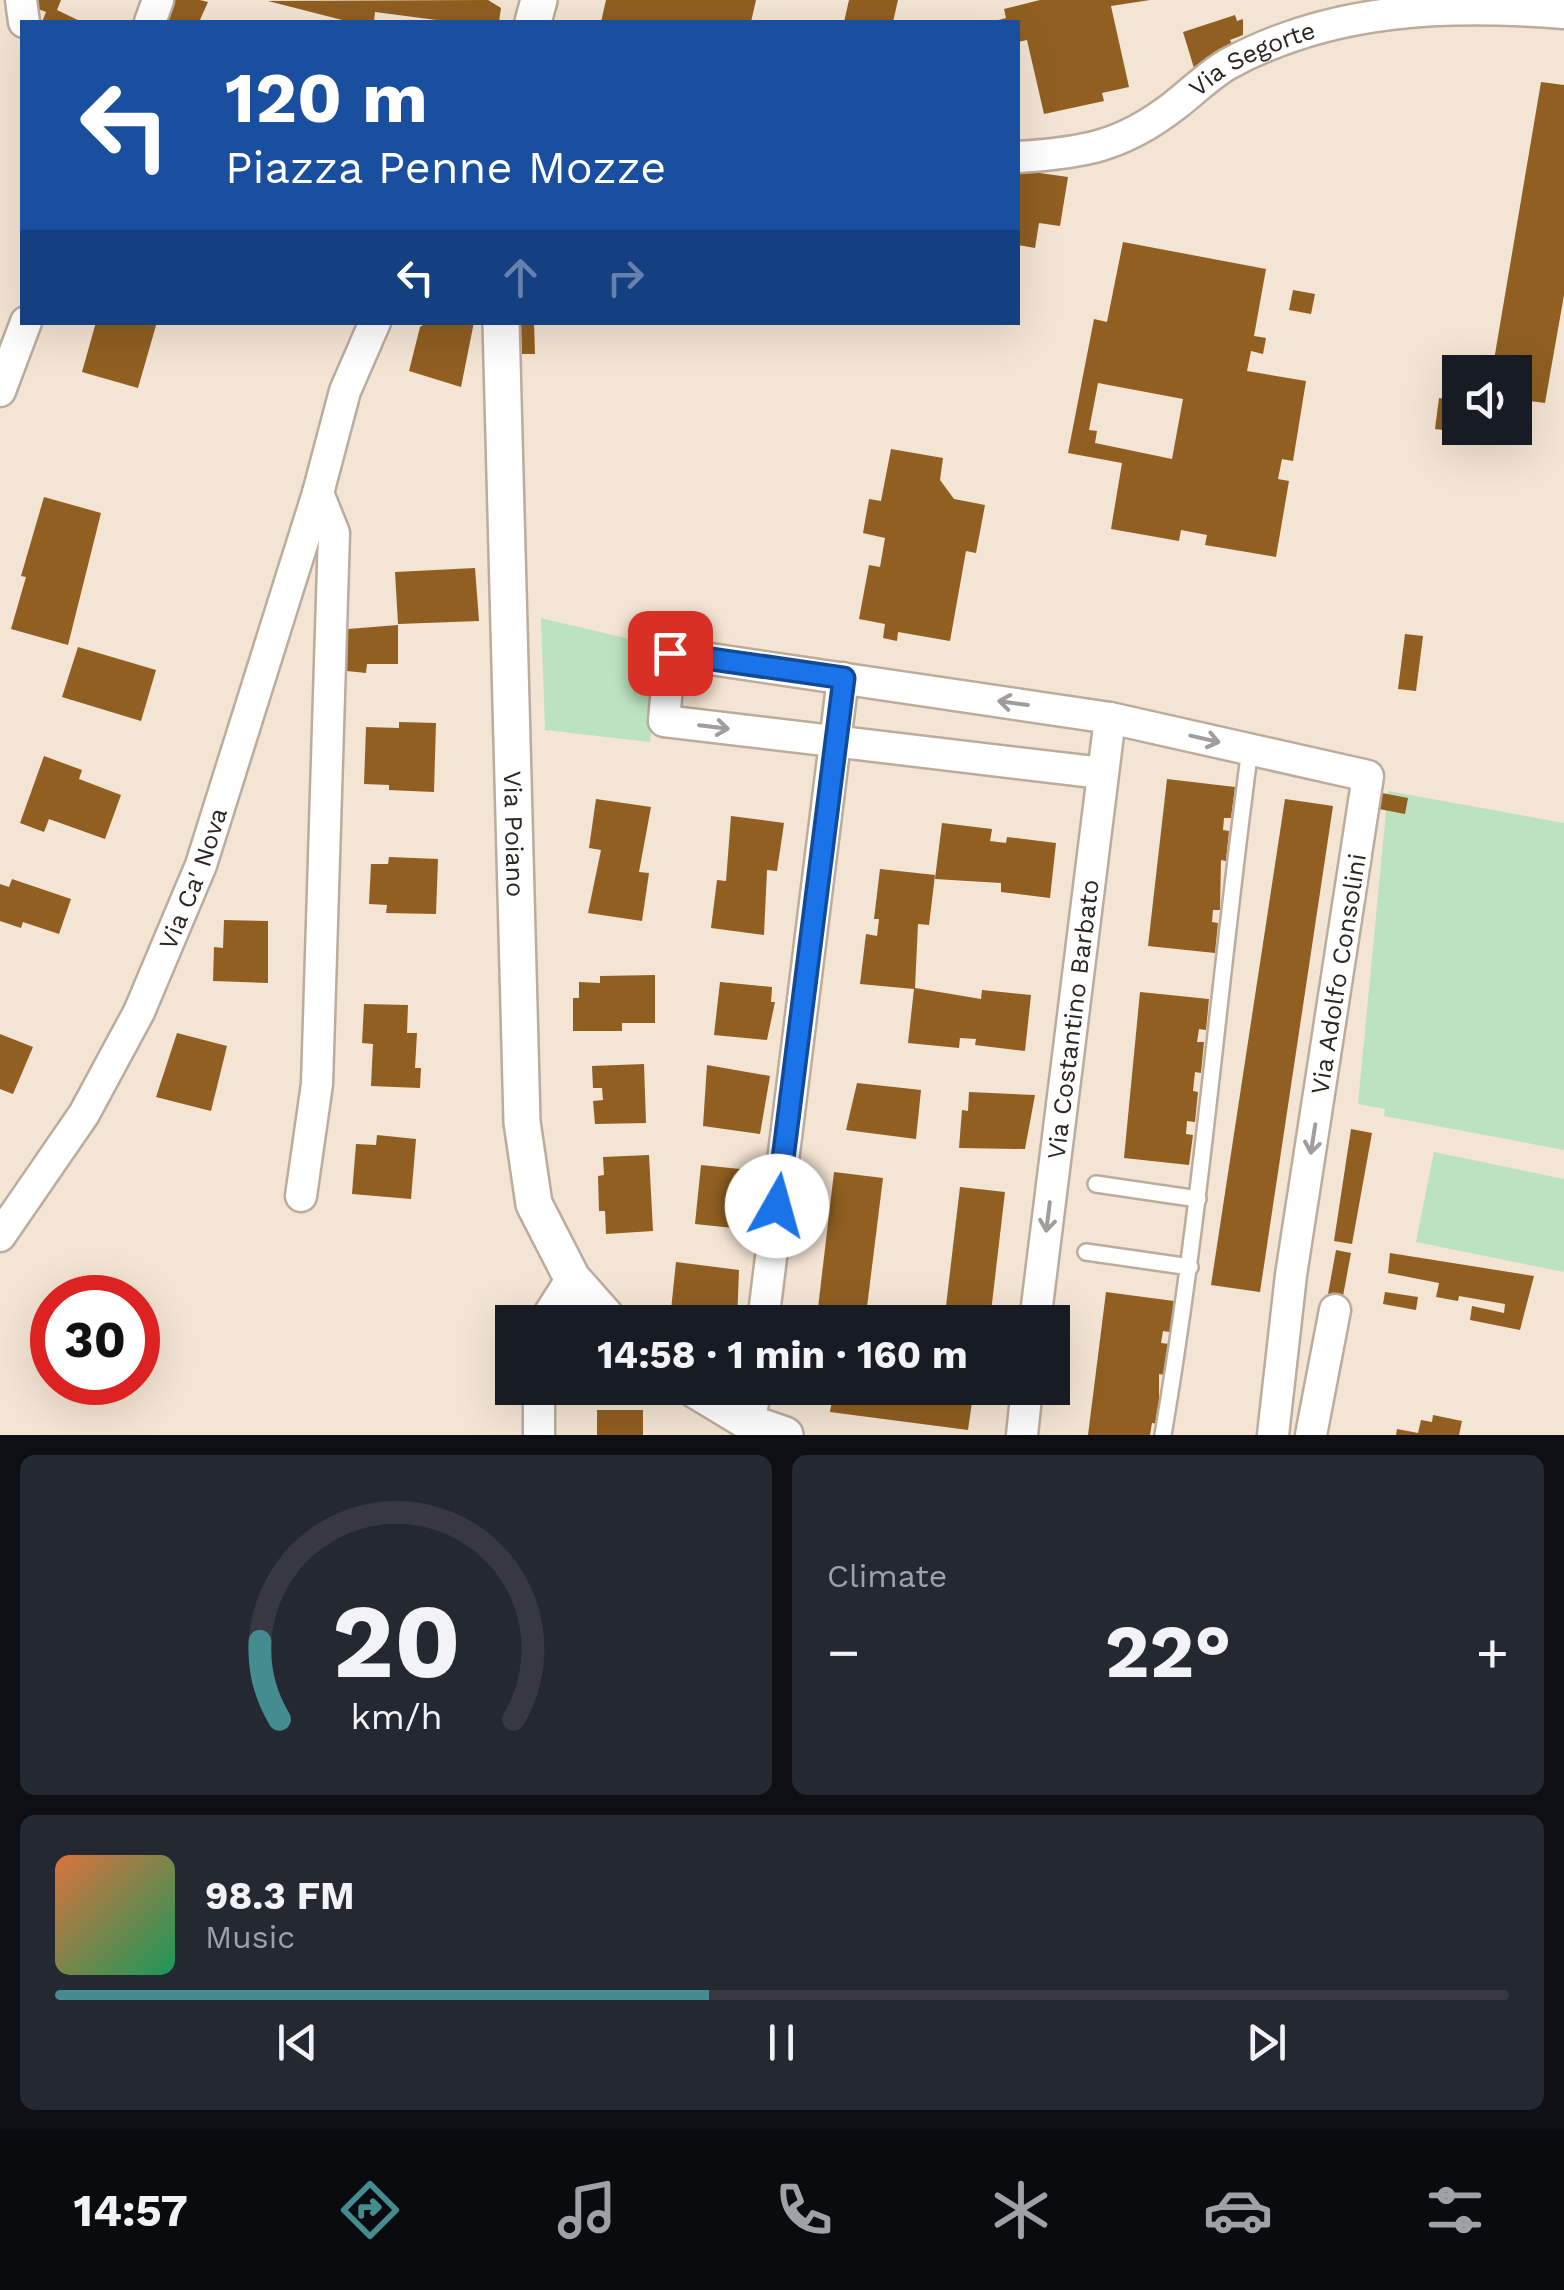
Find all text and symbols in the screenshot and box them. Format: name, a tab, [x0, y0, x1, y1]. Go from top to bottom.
street label: Via Segorte	[1183, 16, 1319, 102]
text: 120 m	[225, 57, 428, 139]
icon: left	[60, 60, 190, 190]
text: Piazza Penne Mozze	[225, 141, 666, 194]
icon: left	[388, 250, 443, 305]
icon: ahead	[493, 250, 548, 305]
icon: right	[598, 250, 653, 305]
map controls	[1442, 355, 1532, 445]
button: sound	[1442, 355, 1532, 445]
pin	[628, 611, 713, 696]
icon: arrive	[643, 626, 698, 681]
one-way arrow	[998, 694, 1030, 712]
one-way arrow	[697, 719, 729, 737]
one-way arrow	[1188, 731, 1220, 749]
street label: Via Poiano	[498, 770, 530, 897]
street label: Via Ca' Nova	[153, 804, 233, 954]
street label: Via Adolfo Consolini	[1305, 851, 1372, 1097]
street label: Via Costantino Barbato	[1041, 878, 1105, 1161]
one-way arrow	[1303, 1123, 1322, 1155]
position arrow	[725, 1154, 829, 1258]
one-way arrow	[1038, 1201, 1057, 1233]
speed limit sign: 30	[30, 1275, 160, 1405]
text: 14:58 · 1 min · 160 m	[597, 1333, 968, 1377]
text: Climate	[827, 1557, 947, 1595]
text: 20	[332, 1580, 460, 1702]
text: 22°	[1105, 1607, 1231, 1695]
text: −	[827, 1620, 860, 1684]
text: +	[1476, 1620, 1509, 1684]
text: km/h	[350, 1696, 442, 1738]
text: 98.3 FM	[205, 1874, 355, 1918]
text: Music	[205, 1918, 295, 1956]
icon: previous	[270, 2015, 325, 2070]
icon: pause	[754, 2015, 809, 2070]
icon: next	[1239, 2015, 1294, 2070]
icon: directions	[335, 2175, 405, 2245]
icon: music	[552, 2175, 622, 2245]
icon: phone	[769, 2175, 839, 2245]
icon: climate	[986, 2175, 1056, 2245]
icon: car	[1203, 2175, 1273, 2245]
icon: filters	[1420, 2175, 1490, 2245]
text: 14:57	[74, 2184, 188, 2237]

